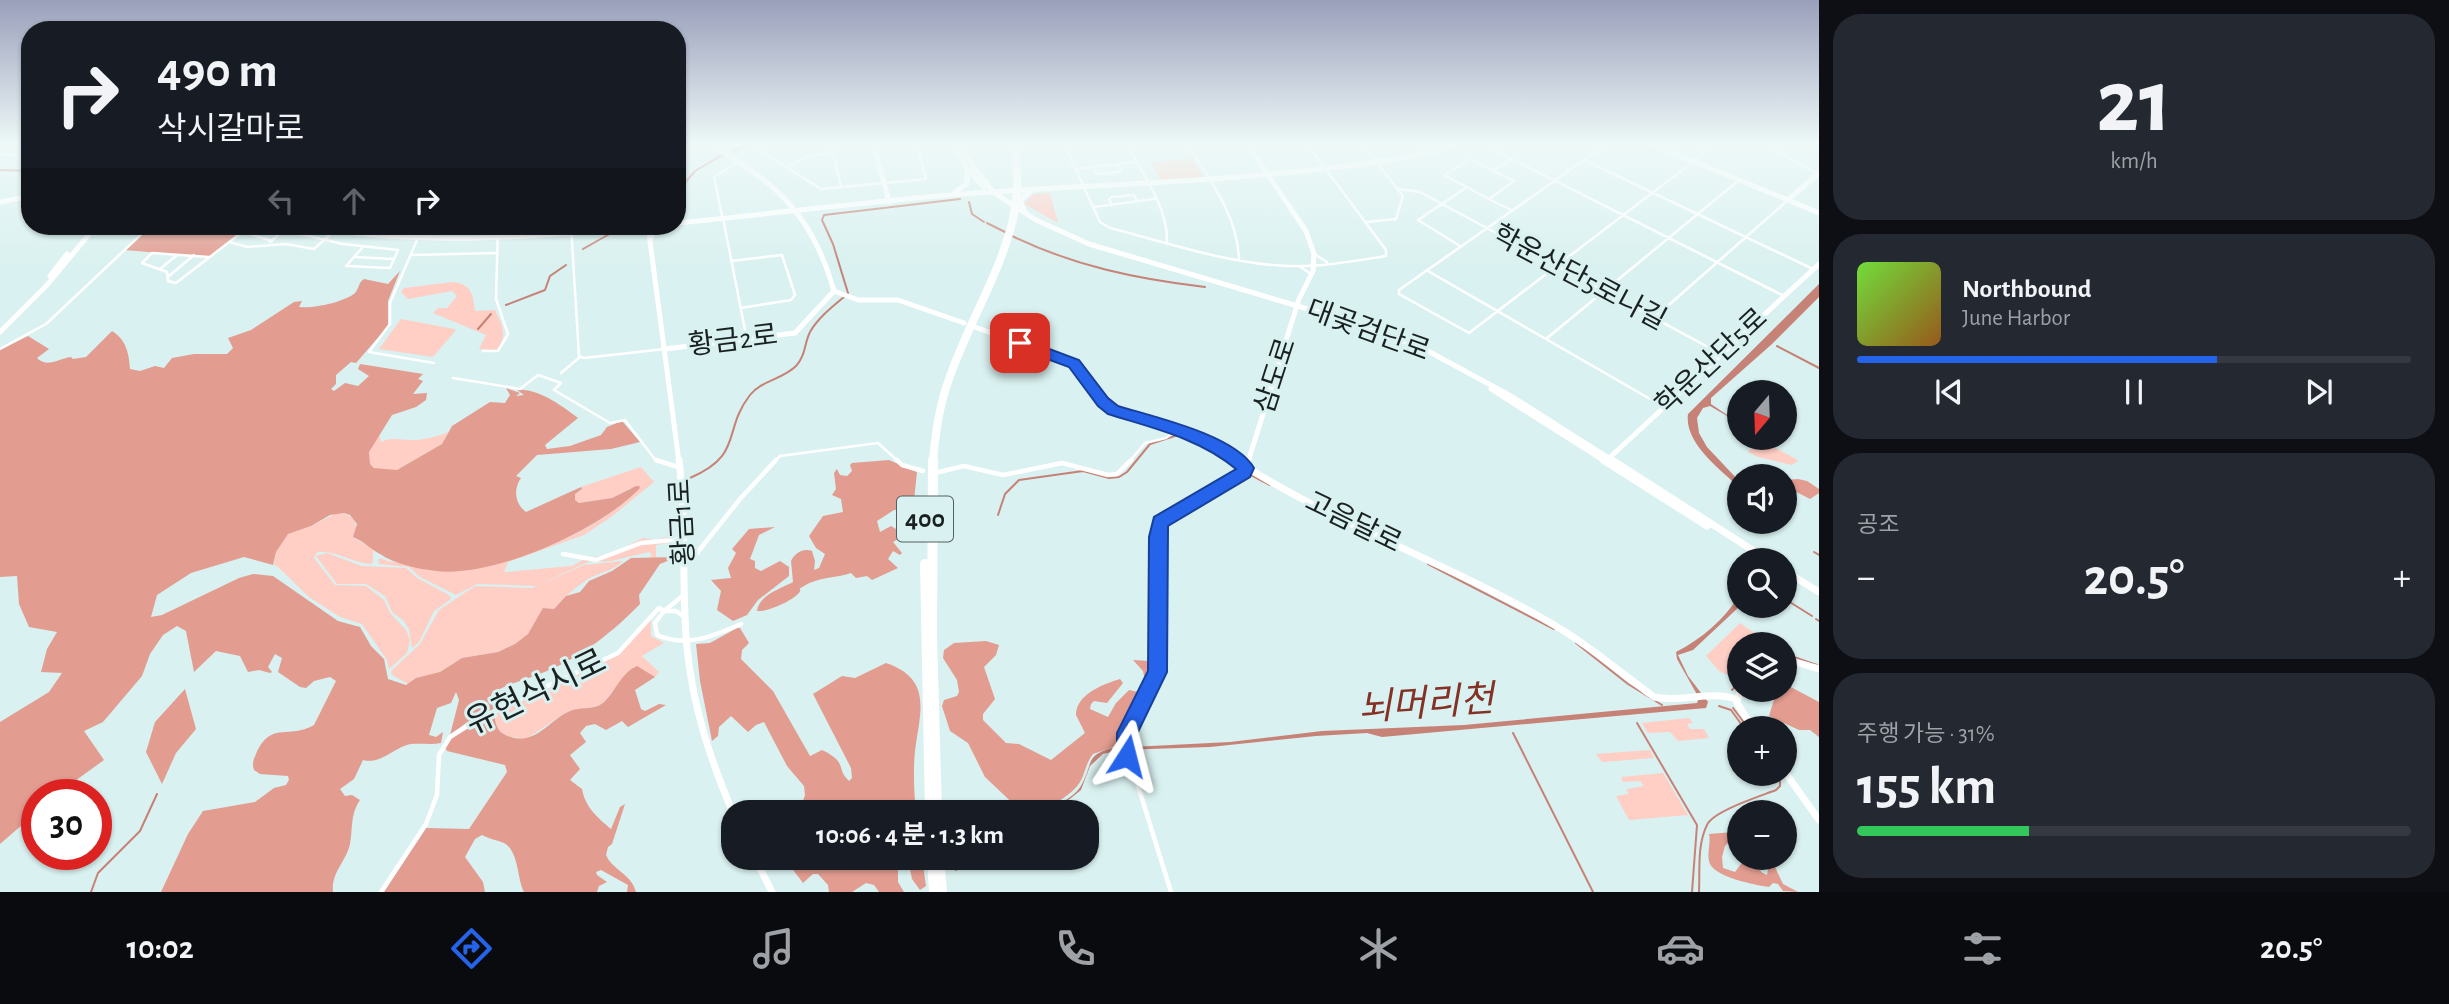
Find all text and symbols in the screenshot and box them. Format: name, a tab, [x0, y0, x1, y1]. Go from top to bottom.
text: 490 m	[157, 47, 278, 96]
icon: right	[42, 49, 133, 140]
text: 21	[2096, 57, 2172, 148]
text: 삭시갈마로	[157, 113, 304, 145]
text: km/h	[2110, 150, 2158, 173]
icon: left	[262, 182, 300, 220]
icon: ahead	[335, 182, 373, 220]
icon: right	[408, 182, 446, 220]
street label: 학운산단5로나길	[1488, 219, 1671, 335]
text: Northbound	[1962, 276, 2091, 302]
street label: 대곶검단로	[1303, 294, 1434, 366]
street label: 학운산단5로	[1650, 302, 1773, 420]
text: June Harbor	[1962, 307, 2070, 330]
pin	[990, 313, 1050, 373]
street label: 황금2로	[686, 320, 779, 360]
icon: arrive	[1001, 324, 1039, 362]
street label: 삼도로	[1249, 334, 1301, 417]
icon: previous	[1930, 373, 1968, 411]
icon: pause	[2115, 373, 2153, 411]
icon: next	[2300, 373, 2338, 411]
north arrow	[1727, 380, 1797, 450]
map controls	[1727, 380, 1797, 870]
button: sound	[1727, 464, 1797, 534]
street label: 황금1로	[665, 478, 699, 566]
street label: 고음달로	[1301, 486, 1406, 558]
road number: 400	[897, 496, 953, 541]
text: 공조	[1857, 514, 1899, 537]
button: search	[1727, 548, 1797, 618]
text: 20.5°	[2083, 552, 2185, 604]
text: −	[1857, 559, 1875, 597]
text: +	[2393, 559, 2411, 597]
button: layers	[1727, 632, 1797, 702]
street label: 유현삭시로	[460, 643, 611, 741]
water label: 뇌머리천	[1357, 680, 1499, 727]
button: +	[1727, 716, 1797, 786]
position arrow	[1090, 719, 1164, 793]
text: 주행 가능 · 31%	[1857, 723, 1995, 746]
text: 155 km	[1857, 761, 1996, 813]
speed limit sign: 30	[21, 779, 112, 870]
button: −	[1727, 800, 1797, 870]
text: 10:06 · 4 분 · 1.3 km	[816, 822, 1004, 848]
icon: directions	[447, 924, 496, 973]
icon: music	[749, 924, 798, 973]
icon: phone	[1051, 924, 1100, 973]
icon: climate	[1354, 924, 1403, 973]
icon: car	[1656, 924, 1705, 973]
icon: filters	[1958, 924, 2007, 973]
text: 10:02	[127, 932, 194, 964]
text: 20.5°	[2260, 932, 2322, 964]

